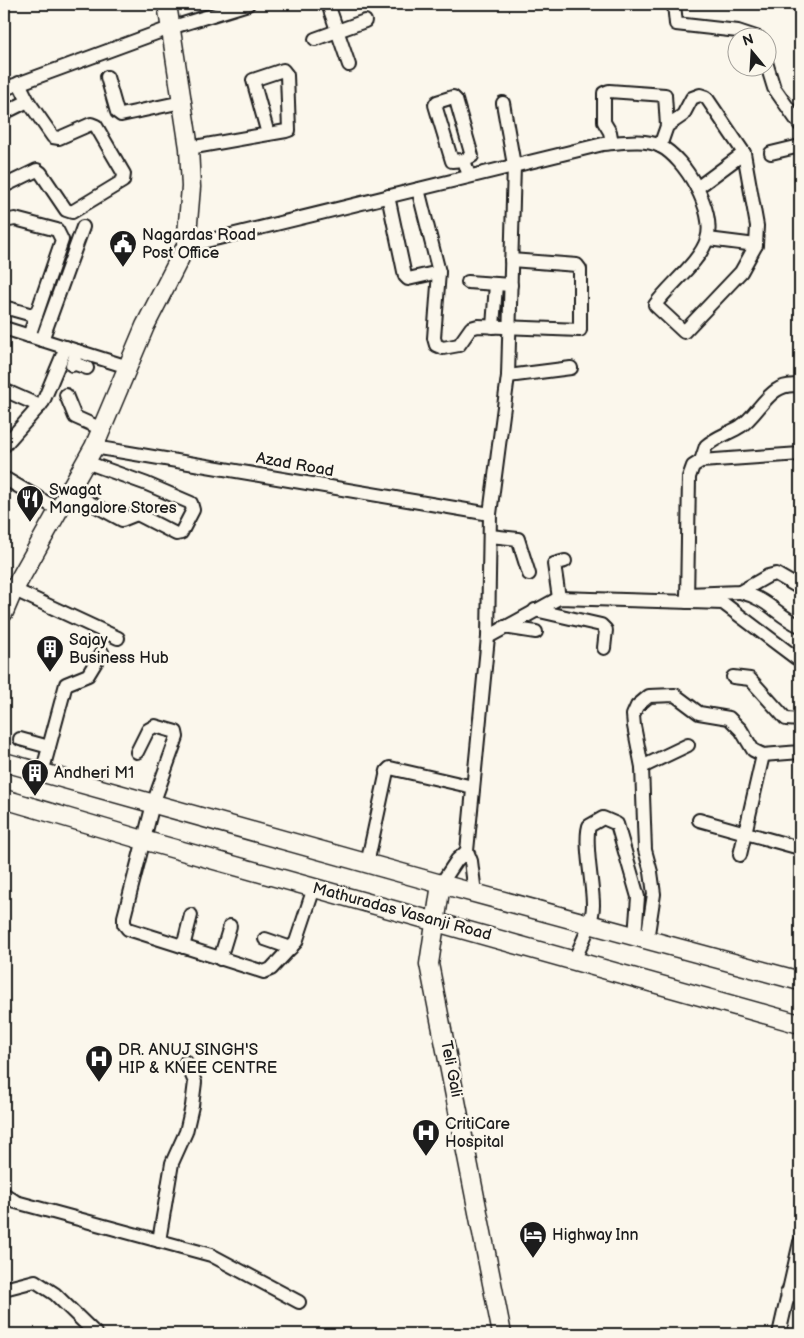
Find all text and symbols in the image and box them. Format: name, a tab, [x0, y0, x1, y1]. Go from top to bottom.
north arrow	[726, 28, 776, 78]
text: N	[741, 30, 756, 50]
place label: Nagardas Road Post Office	[142, 226, 256, 263]
public building icon: Nagardas Road Post Office	[108, 229, 138, 268]
street label: Azad Road	[255, 449, 335, 481]
place label: Swagat Mangalore Stores	[49, 481, 177, 518]
restaurant icon: Swagat Mangalore Stores	[15, 484, 45, 523]
place label: Sajay Business Hub	[69, 631, 169, 668]
building icon: Sajay Business Hub	[35, 634, 65, 673]
building icon: Andheri M1	[20, 758, 50, 797]
place label: Andheri M1	[54, 764, 134, 783]
street label: Mathuradas Vasanji Road	[311, 879, 493, 945]
street label: Teli Gali	[436, 1039, 466, 1099]
place label: DR. ANUJ SINGH'S HIP & KNEE CENTRE	[118, 1041, 277, 1078]
hospital icon: DR. ANUJ SINGH'S HIP & KNEE CENTRE	[84, 1044, 114, 1083]
place label: CritiCare Hospital	[445, 1115, 510, 1152]
hospital icon: CritiCare Hospital	[411, 1118, 441, 1157]
hotel icon: Highway Inn	[518, 1220, 548, 1259]
place label: Highway Inn	[552, 1226, 639, 1245]

